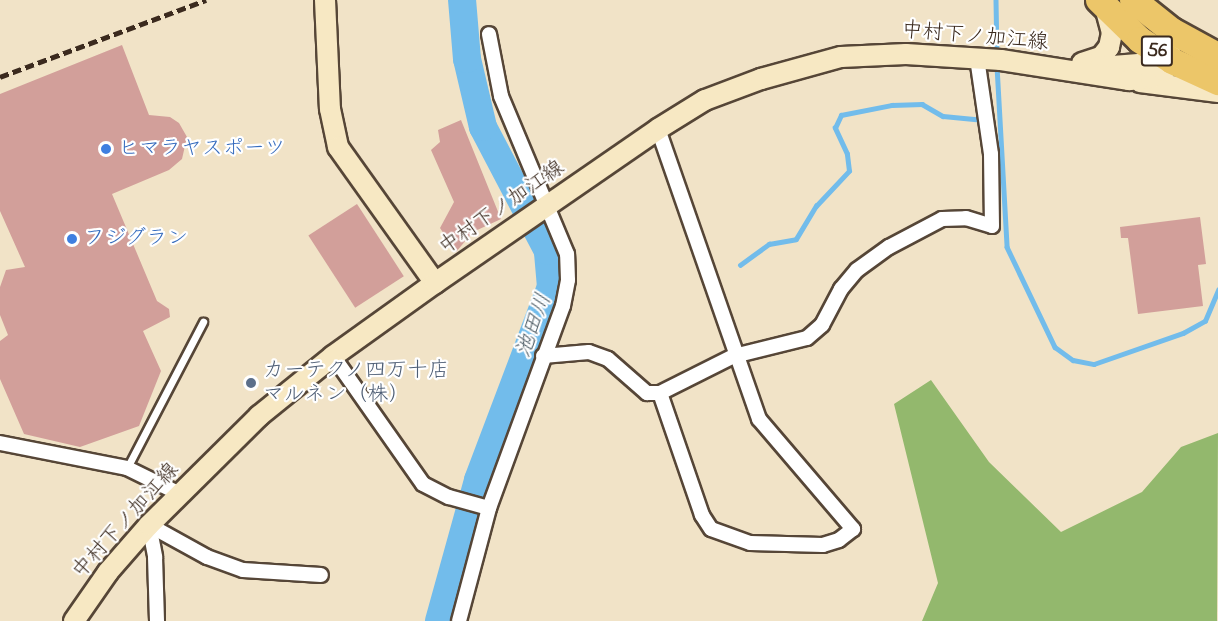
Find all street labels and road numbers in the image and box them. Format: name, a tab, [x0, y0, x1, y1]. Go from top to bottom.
street label: 中村下ノ加江線	[901, 18, 1049, 56]
road number: 56	[1140, 34, 1174, 68]
street label: 中村下ノ加江線	[435, 156, 569, 260]
street label: 中村下ノ加江線	[67, 458, 185, 584]

